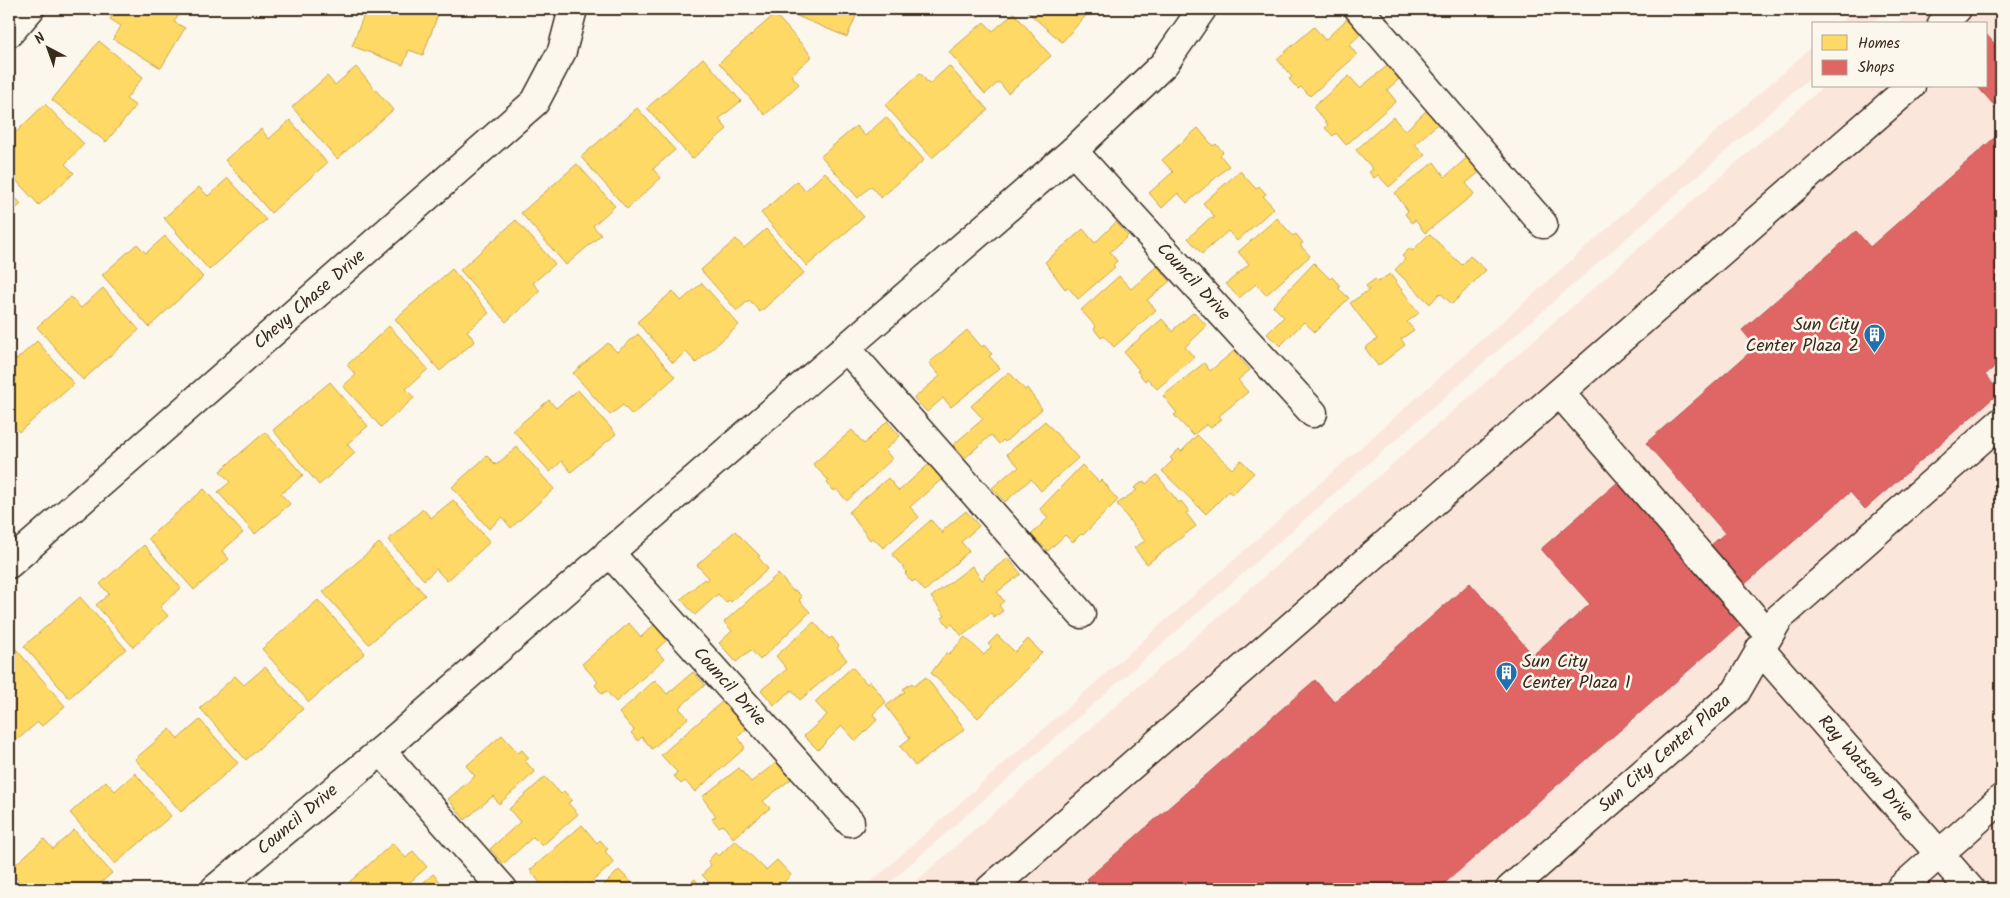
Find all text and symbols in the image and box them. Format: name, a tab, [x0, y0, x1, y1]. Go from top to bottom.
north arrow	[22, 22, 72, 72]
legend	[1812, 22, 1988, 88]
text: N	[30, 28, 51, 50]
text: Homes	[1858, 32, 1901, 56]
text: Shops	[1858, 56, 1895, 80]
street label: Council Drive	[1149, 236, 1237, 328]
street label: Chevy Chase Drive	[247, 243, 373, 357]
place label: Sun City Center Plaza 2	[1746, 311, 1860, 361]
building icon: Sun City Center Plaza 2	[1863, 323, 1887, 354]
street label: Council Drive	[685, 641, 773, 733]
place label: Sun City Center Plaza 1	[1522, 648, 1631, 698]
building icon: Sun City Center Plaza 1	[1494, 660, 1518, 691]
street label: Sun City Center Plaza	[1592, 688, 1738, 820]
street label: Ray Watson Drive	[1810, 709, 1920, 829]
street label: Council Drive	[251, 777, 345, 863]

